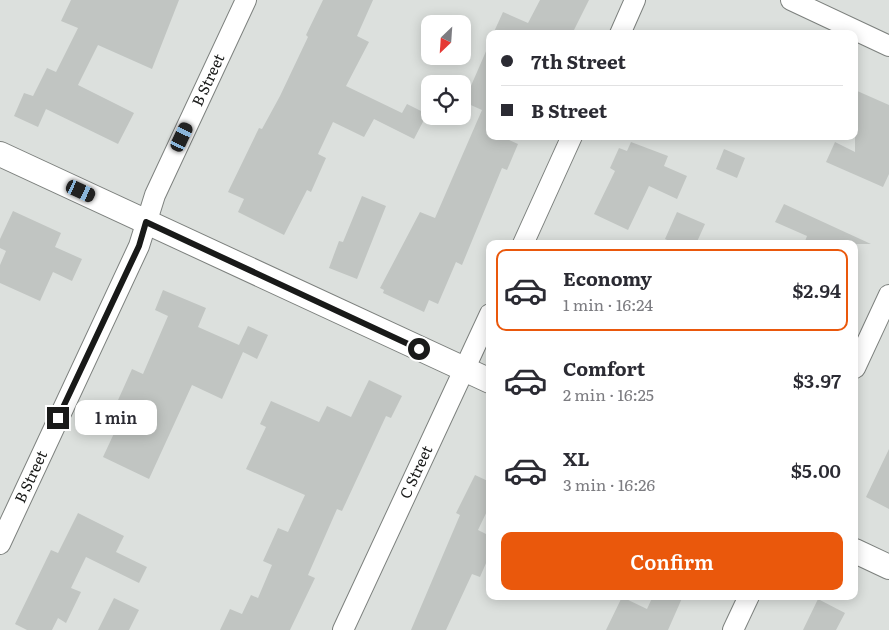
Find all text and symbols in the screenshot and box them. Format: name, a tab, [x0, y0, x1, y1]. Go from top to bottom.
north arrow	[421, 15, 471, 65]
map controls	[421, 15, 471, 125]
text: 7th Street	[531, 47, 626, 75]
street label: B Street	[185, 49, 229, 110]
button: locate	[421, 75, 471, 125]
text: B Street	[531, 96, 607, 124]
car	[168, 120, 195, 154]
car	[64, 178, 97, 204]
text: Economy	[563, 264, 652, 292]
icon: car	[503, 268, 548, 313]
text: $2.94	[792, 276, 841, 304]
text: 1 min · 16:24	[563, 292, 653, 316]
route start	[408, 338, 430, 360]
text: Comfort	[563, 354, 645, 382]
icon: car	[503, 358, 548, 403]
text: $3.97	[793, 366, 841, 394]
text: 2 min · 16:25	[563, 382, 654, 406]
callout: 1 min	[76, 400, 158, 436]
text: 1 min	[95, 405, 137, 429]
route end	[47, 407, 69, 429]
street label: C Street	[393, 441, 437, 502]
text: XL	[563, 444, 590, 472]
street label: B Street	[8, 446, 52, 506]
icon: car	[503, 448, 548, 493]
text: $5.00	[791, 456, 841, 484]
text: 3 min · 16:26	[563, 472, 655, 496]
button: Confirm	[501, 532, 843, 590]

